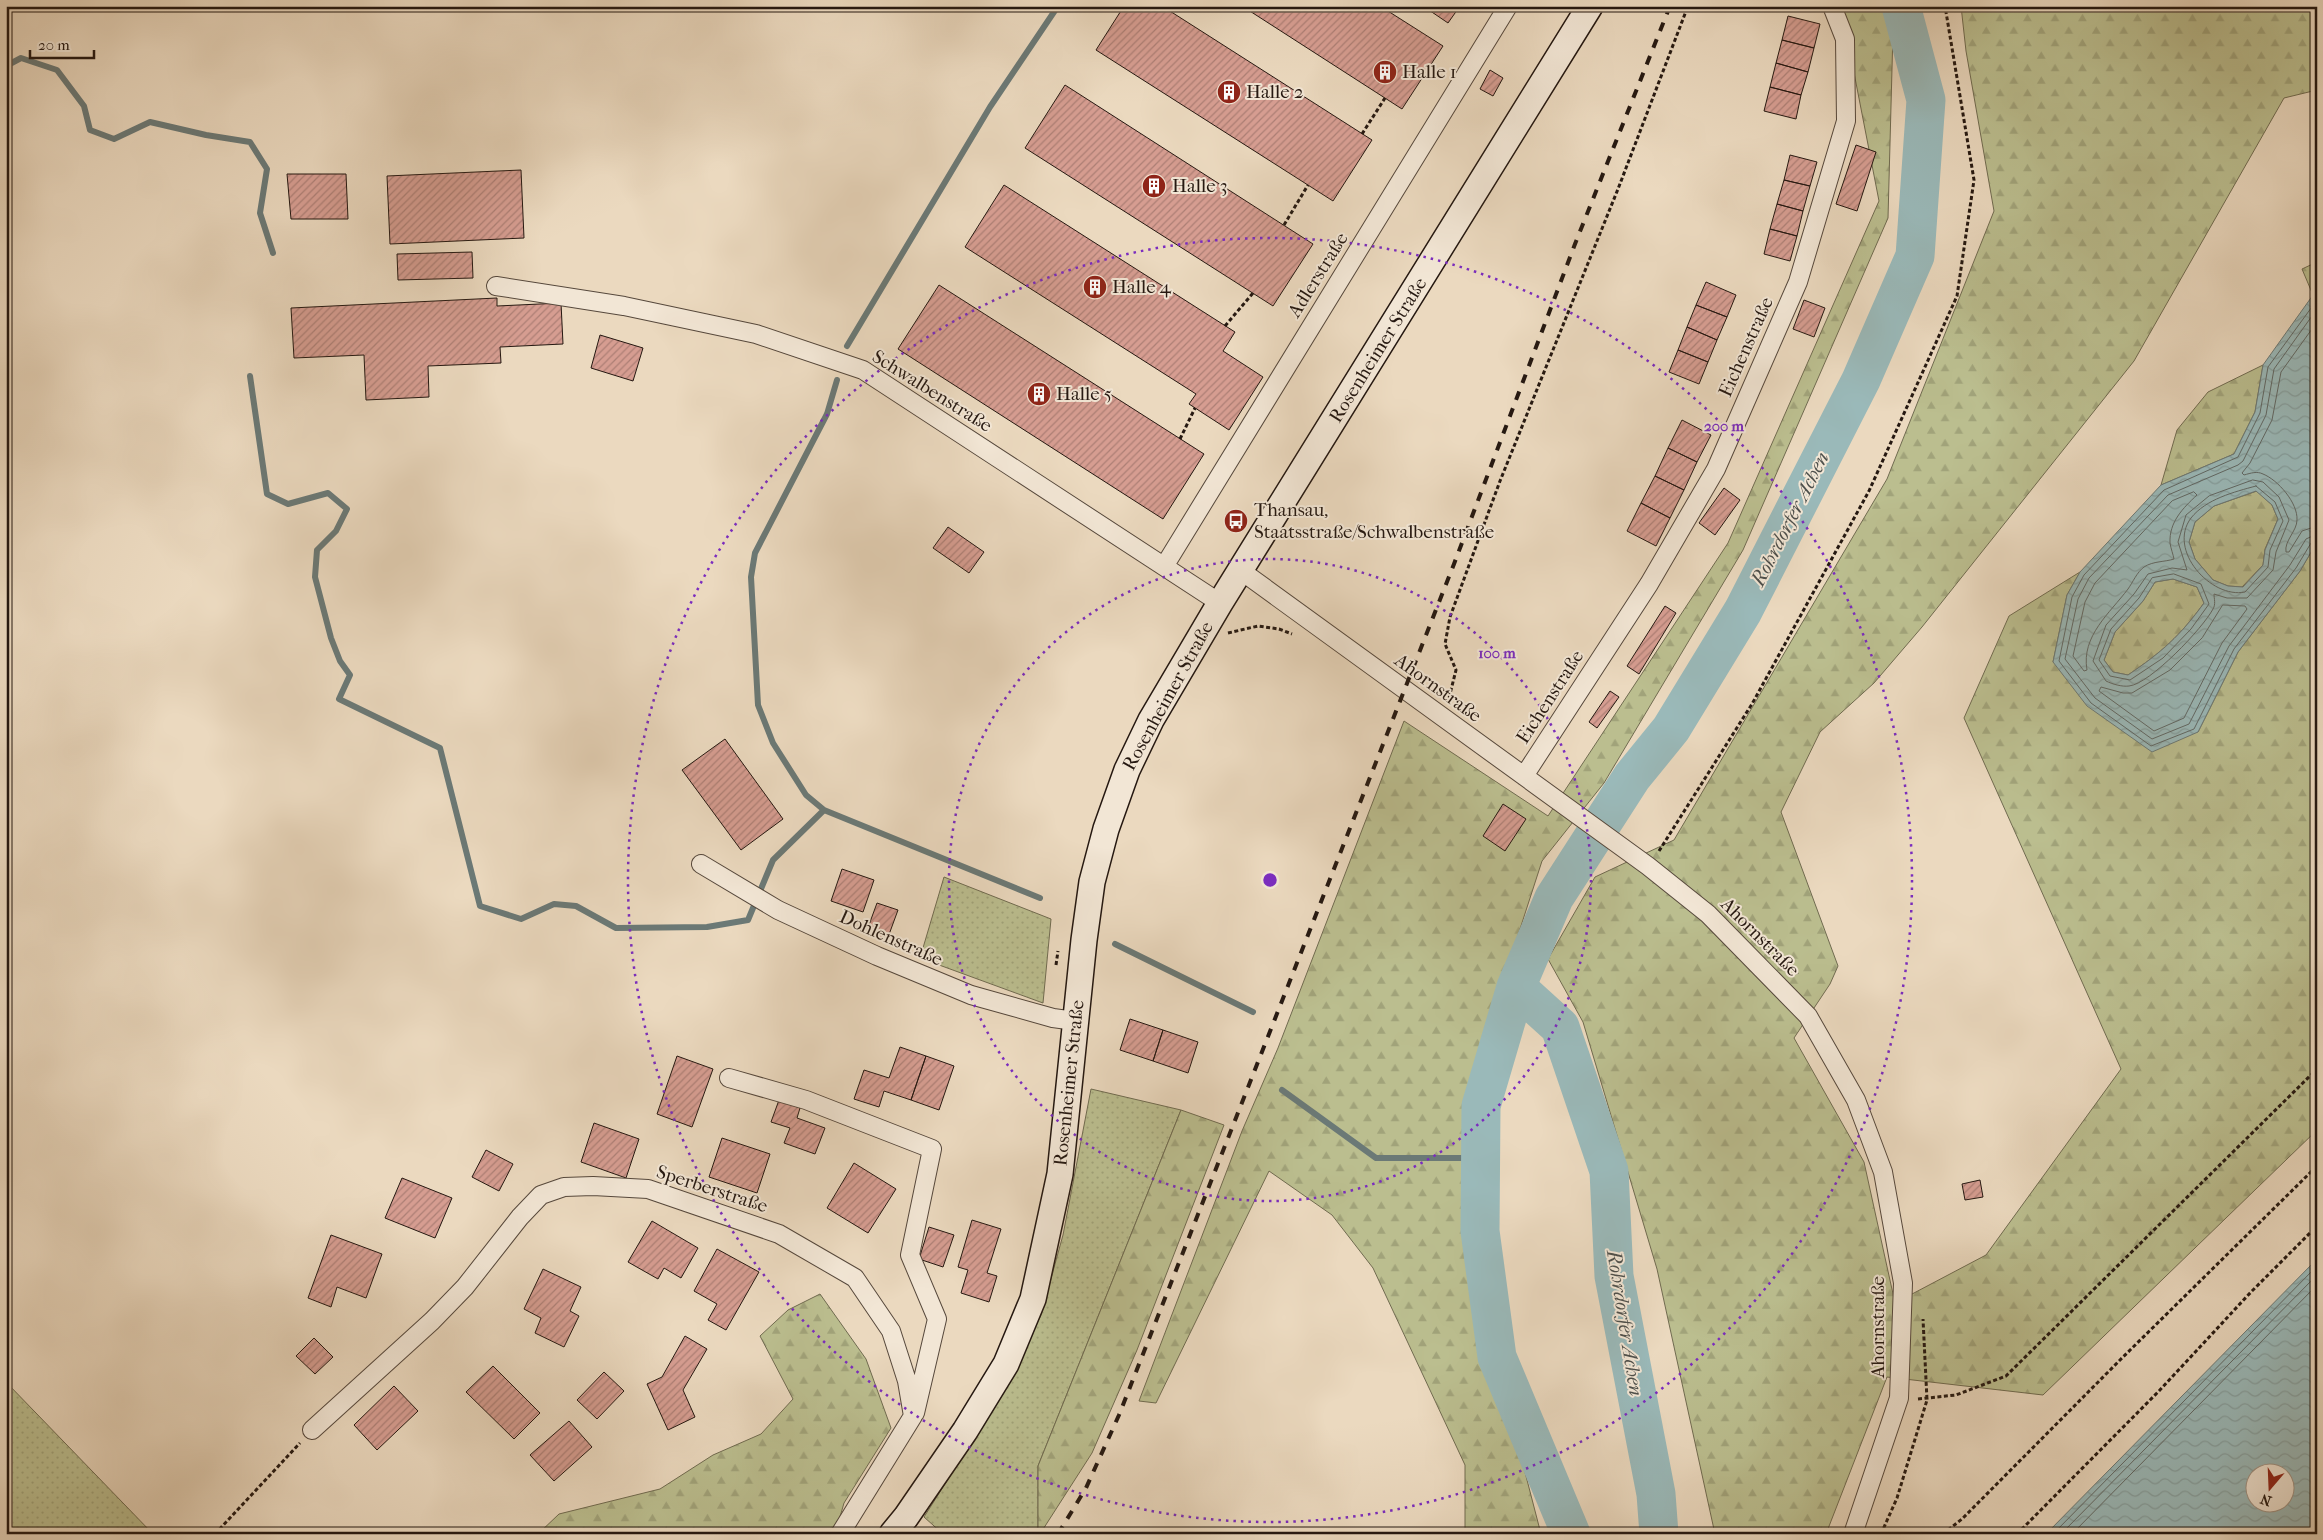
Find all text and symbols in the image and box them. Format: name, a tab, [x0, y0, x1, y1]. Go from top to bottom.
scale bar	[30, 28, 94, 60]
text: 20 m	[38, 36, 70, 54]
building icon: Halle 1	[1372, 59, 1398, 85]
place label: Halle 1	[1402, 61, 1456, 83]
building icon: Halle 2	[1216, 79, 1242, 105]
place label: Halle 2	[1246, 81, 1304, 103]
building icon: Halle 3	[1141, 173, 1167, 199]
place label: Halle 3	[1172, 175, 1227, 197]
street label: Adlerstraße	[1283, 229, 1353, 322]
street label: Rosenheimer Straße	[1324, 273, 1432, 427]
building icon: Halle 4	[1082, 274, 1108, 300]
place label: Halle 4	[1112, 276, 1172, 298]
street label: Eichenstraße	[1714, 294, 1778, 400]
street label: Schwalbenstraße	[868, 345, 996, 437]
building icon: Halle 5	[1026, 381, 1052, 407]
place label: Halle 5	[1056, 383, 1112, 405]
text: 200 m	[1704, 417, 1744, 435]
water label: Rohrdorfer Achen	[1745, 448, 1834, 592]
place label: Thansau, Staatsstraße/Schwalbenstraße	[1254, 499, 1494, 543]
bus stop icon: Thansau, Staatsstraße/Schwalbenstraße	[1223, 508, 1249, 534]
street label: Rosenheimer Straße	[1118, 618, 1218, 774]
text: 100 m	[1478, 644, 1516, 662]
street label: Eichenstraße	[1512, 646, 1588, 748]
street label: Ahornstraße	[1389, 649, 1486, 727]
centre of rings	[1261, 871, 1279, 889]
street label: Ahornstraße	[1715, 892, 1804, 981]
street label: Dohlenstraße	[836, 905, 946, 971]
street label: Rosenheimer Straße	[1049, 999, 1089, 1167]
street label: Sperberstraße	[654, 1161, 770, 1217]
water label: Rohrdorfer Achen	[1602, 1246, 1648, 1398]
street label: Ahornstraße	[1867, 1276, 1889, 1379]
north arrow	[2246, 1462, 2296, 1512]
text: N	[2258, 1490, 2274, 1510]

